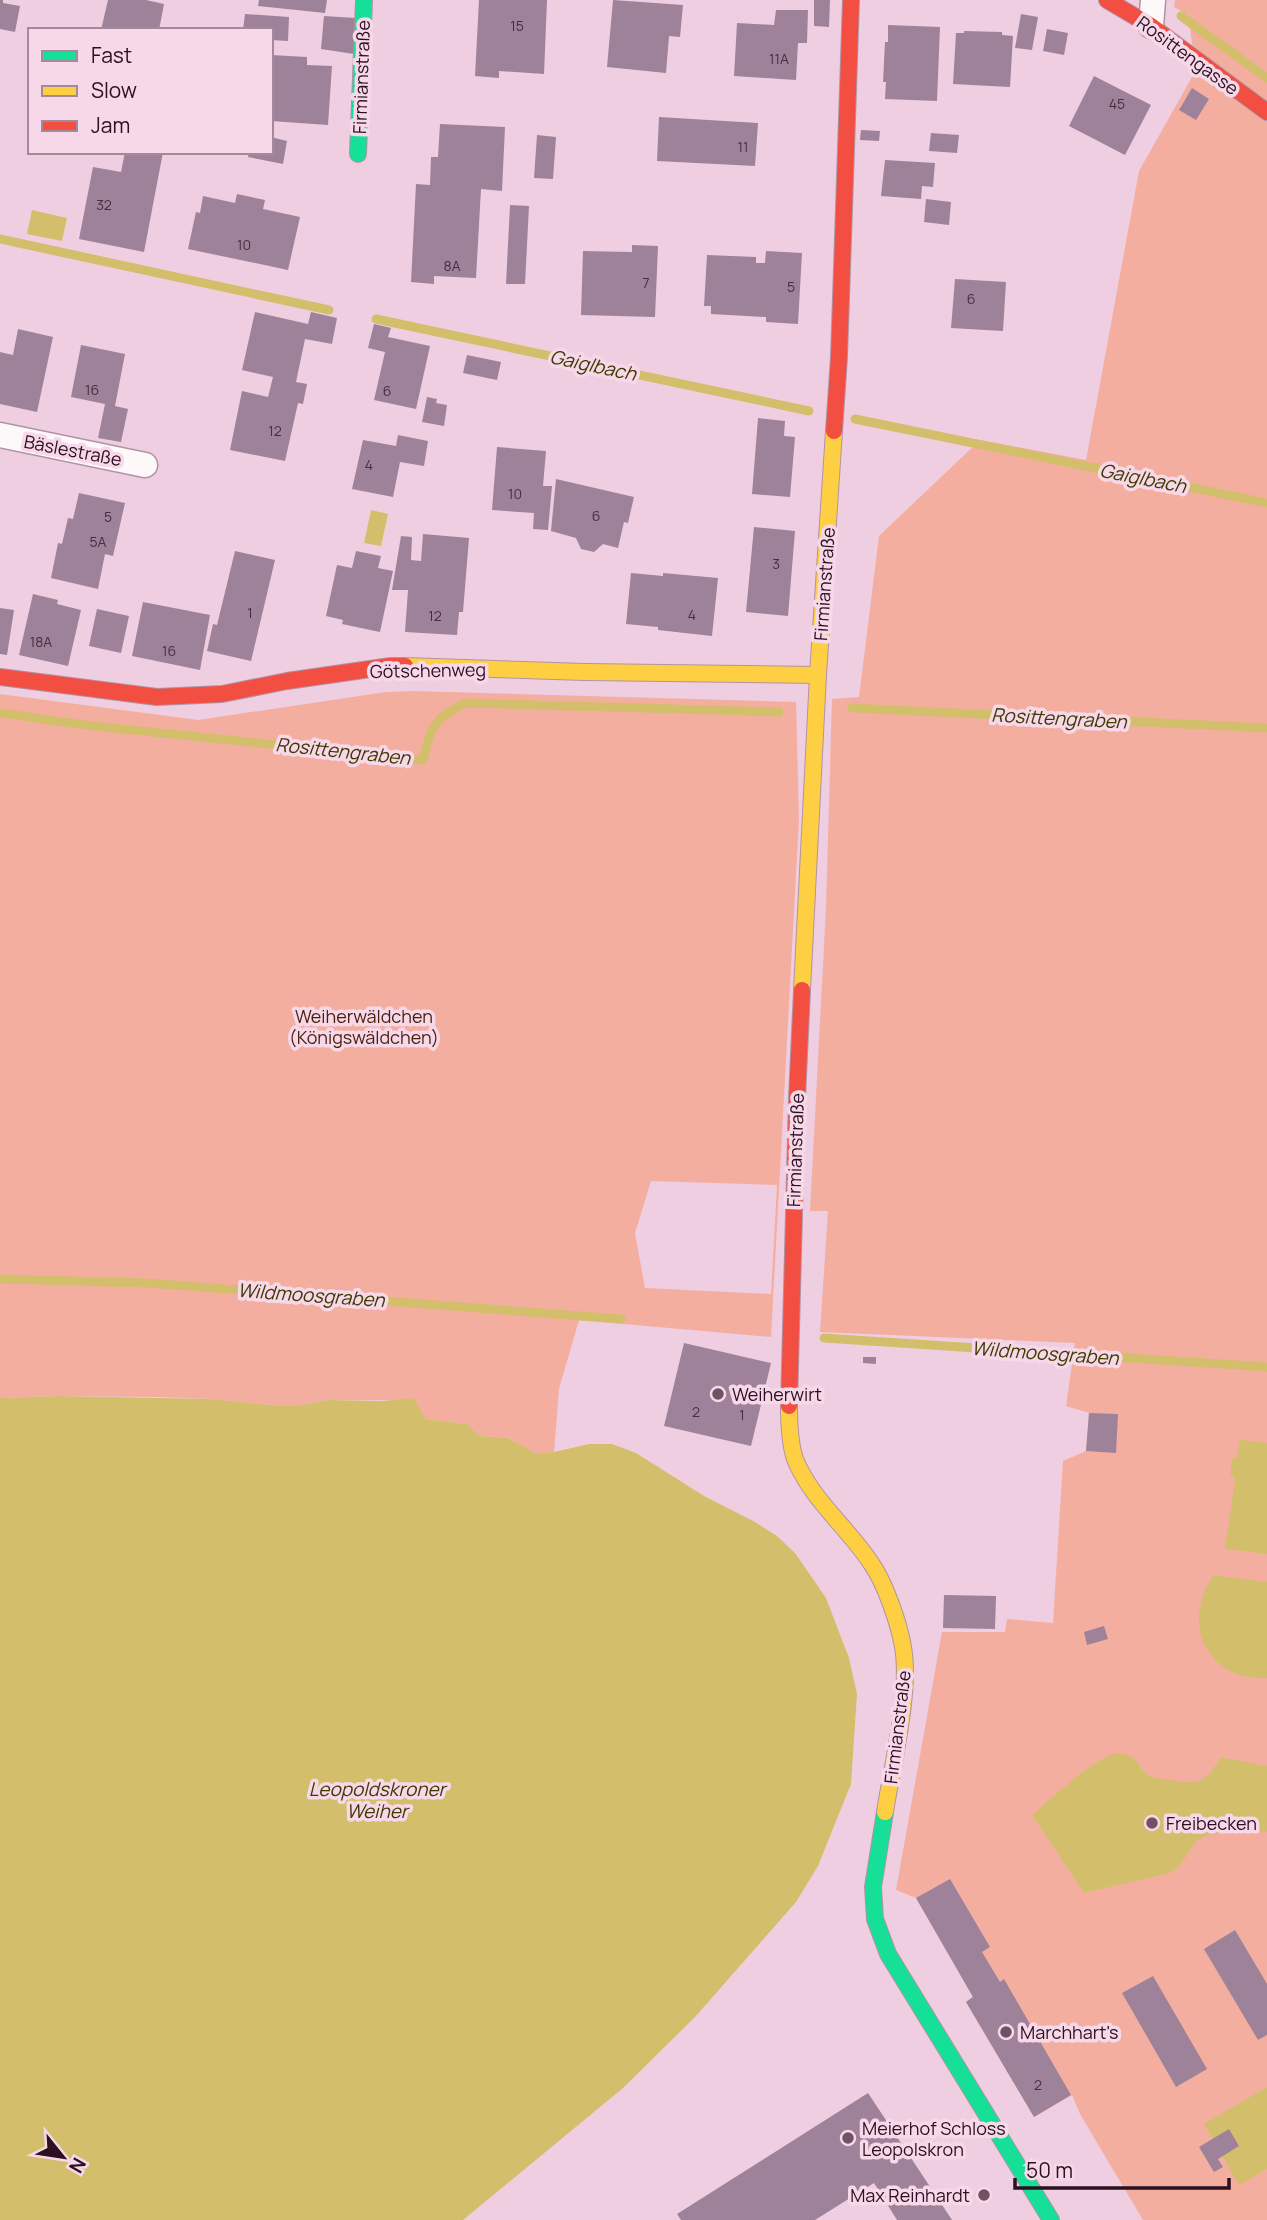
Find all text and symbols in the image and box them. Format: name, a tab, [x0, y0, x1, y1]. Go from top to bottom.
street label: Rosittengasse	[1132, 10, 1244, 100]
house number: 15	[510, 16, 524, 35]
street label: Firmianstraße	[347, 20, 375, 134]
legend	[28, 28, 273, 154]
text: Fast	[91, 41, 132, 69]
house number: 11A	[769, 49, 789, 68]
text: Slow	[91, 76, 137, 104]
house number: 45	[1109, 94, 1125, 113]
text: Jam	[91, 111, 130, 139]
house number: 11	[738, 137, 748, 156]
house number: 32	[96, 195, 112, 214]
house number: 10	[237, 235, 251, 254]
house number: 8A	[444, 256, 461, 275]
house number: 7	[642, 273, 650, 292]
house number: 5	[787, 277, 795, 296]
house number: 6	[967, 289, 975, 308]
water label: Gaiglbach	[547, 343, 639, 387]
house number: 16	[85, 380, 99, 399]
house number: 6	[383, 381, 391, 400]
house number: 12	[268, 421, 282, 440]
street label: Bäslestraße	[22, 429, 124, 471]
house number: 4	[365, 455, 373, 474]
water label: Gaiglbach	[1097, 457, 1189, 499]
house number: 10	[508, 484, 522, 503]
house number: 6	[592, 506, 600, 525]
house number: 5	[104, 507, 112, 526]
street label: Firmianstraße	[808, 526, 840, 642]
house number: 5A	[90, 532, 107, 551]
house number: 3	[772, 554, 780, 573]
house number: 1	[247, 603, 253, 622]
house number: 4	[688, 605, 696, 624]
house number: 12	[428, 606, 442, 625]
house number: 18A	[30, 632, 52, 651]
house number: 16	[162, 641, 176, 660]
street label: Götschenweg	[370, 657, 486, 683]
water label: Rosittengraben	[991, 701, 1128, 735]
water label: Rosittengraben	[274, 731, 412, 771]
park label: Weiherwäldchen (Königswäldchen)	[289, 1004, 439, 1049]
street label: Firmianstraße	[781, 1093, 809, 1207]
water label: Wildmoosgraben	[236, 1277, 386, 1313]
water label: Wildmoosgraben	[970, 1335, 1120, 1371]
place label: Weiherwirt	[732, 1382, 822, 1406]
marker: Weiherwirt	[710, 1386, 726, 1402]
house number: 2	[692, 1402, 700, 1421]
house number: 1	[739, 1405, 745, 1424]
street label: Firmianstraße	[878, 1669, 916, 1785]
water label: Leopoldskroner Weiher	[309, 1776, 447, 1824]
place label: Freibecken	[1166, 1811, 1257, 1835]
marker: Freibecken	[1144, 1815, 1160, 1831]
place label: Marchhart's	[1020, 2020, 1118, 2044]
marker: Marchhart's	[998, 2024, 1014, 2040]
house number: 2	[1034, 2075, 1042, 2094]
place label: Meierhof Schloss Leopolskron	[862, 2116, 1006, 2161]
north arrow	[28, 2122, 98, 2192]
marker: Meierhof Schloss Leopolskron	[840, 2130, 856, 2146]
scale bar	[1015, 2146, 1228, 2190]
text: N	[63, 2153, 92, 2178]
text: 50 m	[1026, 2156, 1073, 2184]
place label: Max Reinhardt	[850, 2183, 970, 2207]
marker: Max Reinhardt	[976, 2187, 992, 2203]

